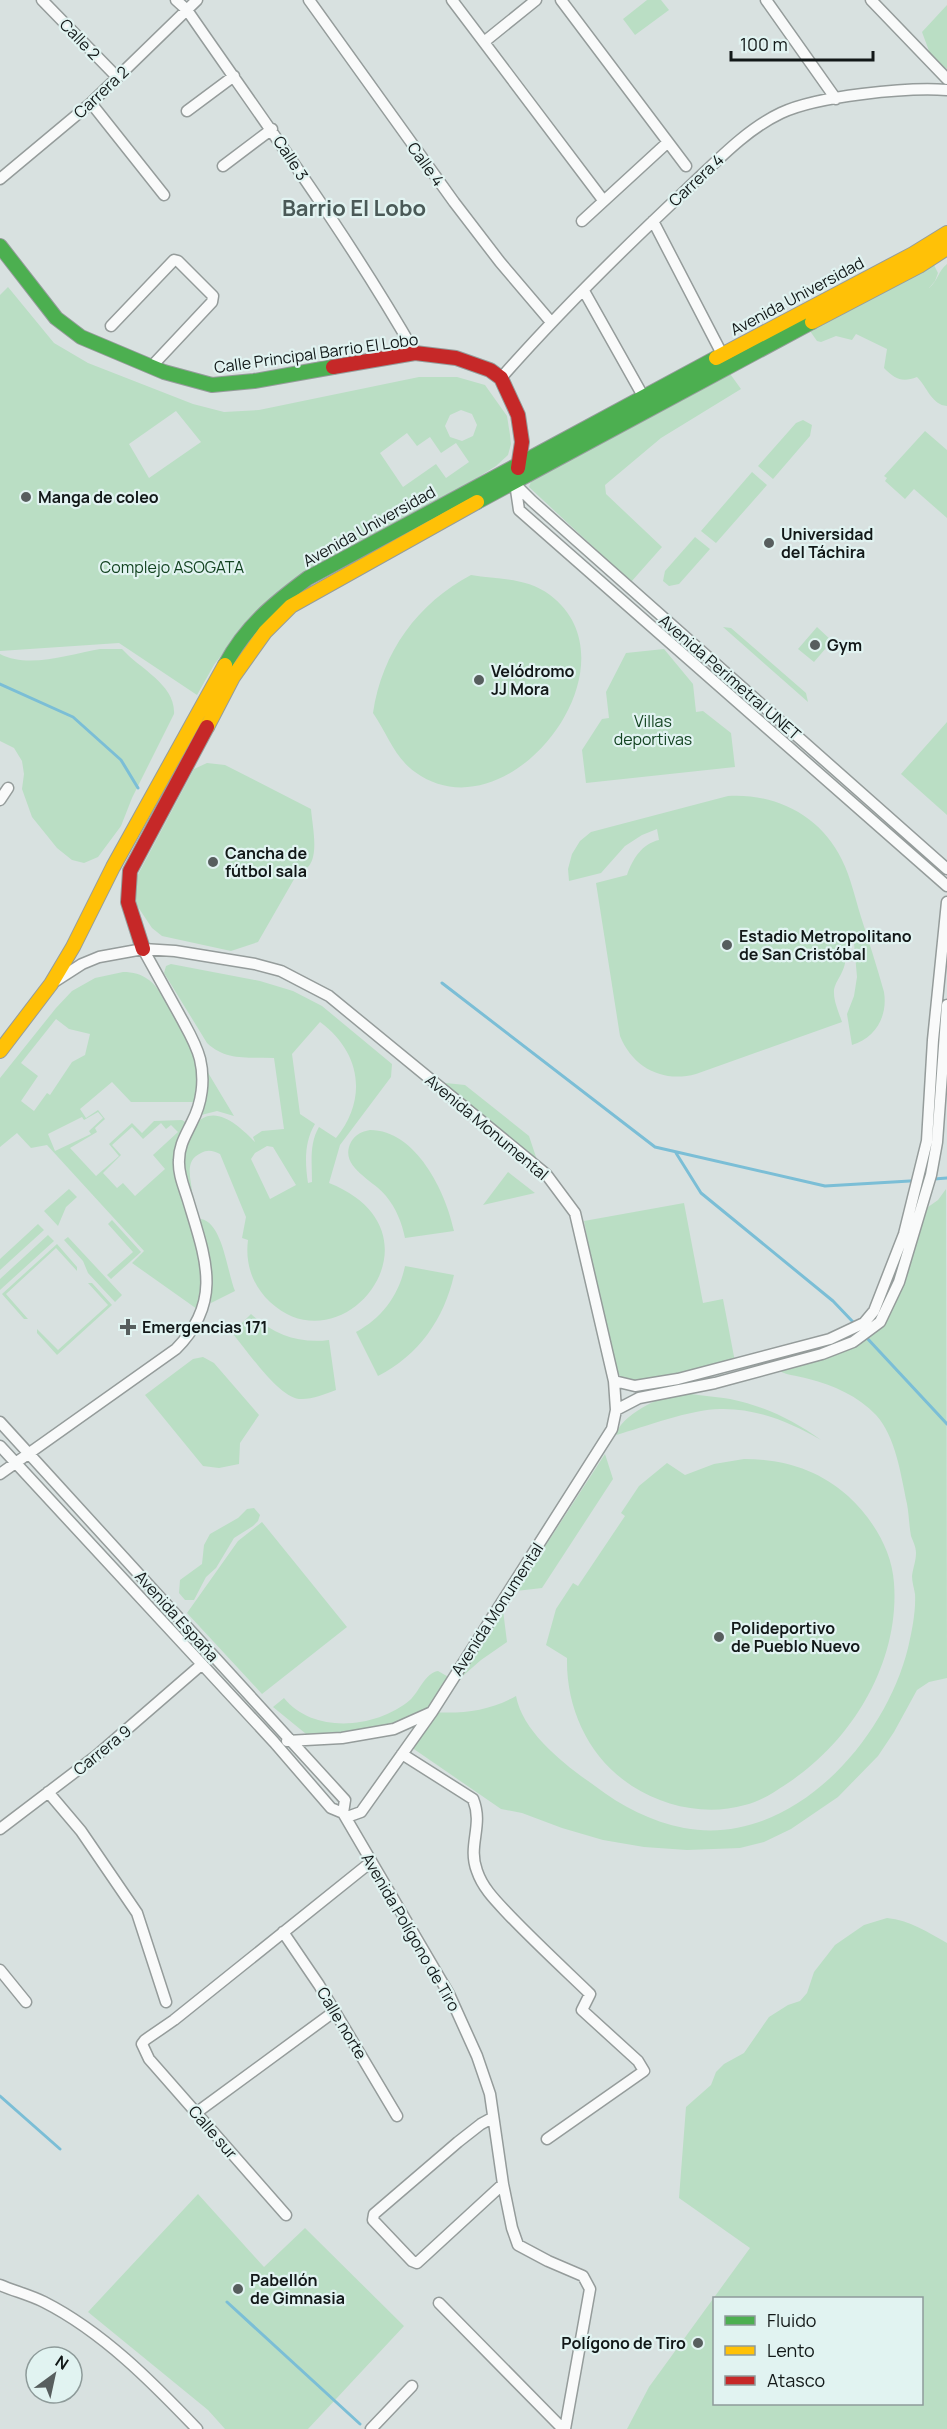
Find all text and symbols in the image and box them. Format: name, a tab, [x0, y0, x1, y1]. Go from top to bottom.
street label: Calle 2	[55, 14, 105, 64]
scale bar	[731, 24, 874, 62]
text: 100 m	[740, 32, 788, 56]
street label: Carrera 2	[69, 61, 133, 123]
street label: Calle 3	[268, 131, 314, 185]
street label: Calle 4	[402, 137, 450, 191]
street label: Carrera 4	[664, 149, 728, 211]
district label: Barrio El Lobo	[282, 193, 426, 223]
street label: Avenida Universidad	[726, 251, 868, 341]
street label: Calle Principal Barrio El Lobo	[213, 328, 419, 378]
street label: Avenida Universidad	[299, 480, 439, 572]
place label: Manga de coleo	[38, 486, 159, 508]
marker: Manga de coleo	[19, 490, 33, 504]
place label: Universidad del Táchira	[781, 523, 873, 563]
marker: Universidad del Táchira	[762, 536, 776, 550]
park label: Complejo ASOGATA	[100, 556, 244, 578]
street label: Avenida Perimetral UNET	[654, 609, 806, 745]
place label: Gym	[827, 634, 862, 656]
marker: Gym	[808, 638, 822, 652]
place label: Velódromo JJ Mora	[491, 660, 575, 700]
marker: Velódromo JJ Mora	[472, 673, 486, 687]
park label: Villas deportivas	[614, 710, 692, 750]
place label: Cancha de fútbol sala	[225, 842, 307, 882]
marker: Cancha de fútbol sala	[206, 855, 220, 869]
place label: Estadio Metropolitano de San Cristóbal	[739, 925, 912, 965]
marker: Estadio Metropolitano de San Cristóbal	[720, 938, 734, 952]
street label: Avenida Monumental	[421, 1069, 553, 1185]
place label: Emergencias 171	[142, 1316, 268, 1338]
marker: Emergencias 171	[119, 1318, 137, 1336]
street label: Avenida Monumental	[446, 1538, 548, 1680]
street label: Avenida España	[130, 1566, 224, 1666]
place label: Polideportivo de Pueblo Nuevo	[731, 1617, 860, 1657]
marker: Polideportivo de Pueblo Nuevo	[712, 1630, 726, 1644]
street label: Carrera 9	[68, 1720, 136, 1780]
street label: Avenida Polígono de Tiro	[357, 1849, 465, 2015]
street label: Calle norte	[312, 1983, 372, 2063]
street label: Calle sur	[184, 2101, 242, 2164]
place label: Pabellón de Gimnasia	[250, 2269, 345, 2309]
marker: Pabellón de Gimnasia	[231, 2282, 245, 2296]
legend	[713, 2297, 923, 2405]
text: Fluido	[767, 2308, 816, 2332]
place label: Polígono de Tiro	[561, 2332, 686, 2354]
marker: Polígono de Tiro	[691, 2336, 705, 2350]
text: Lento	[767, 2338, 815, 2362]
north arrow	[24, 2345, 84, 2405]
text: N	[51, 2350, 73, 2375]
text: Atasco	[767, 2368, 825, 2392]

